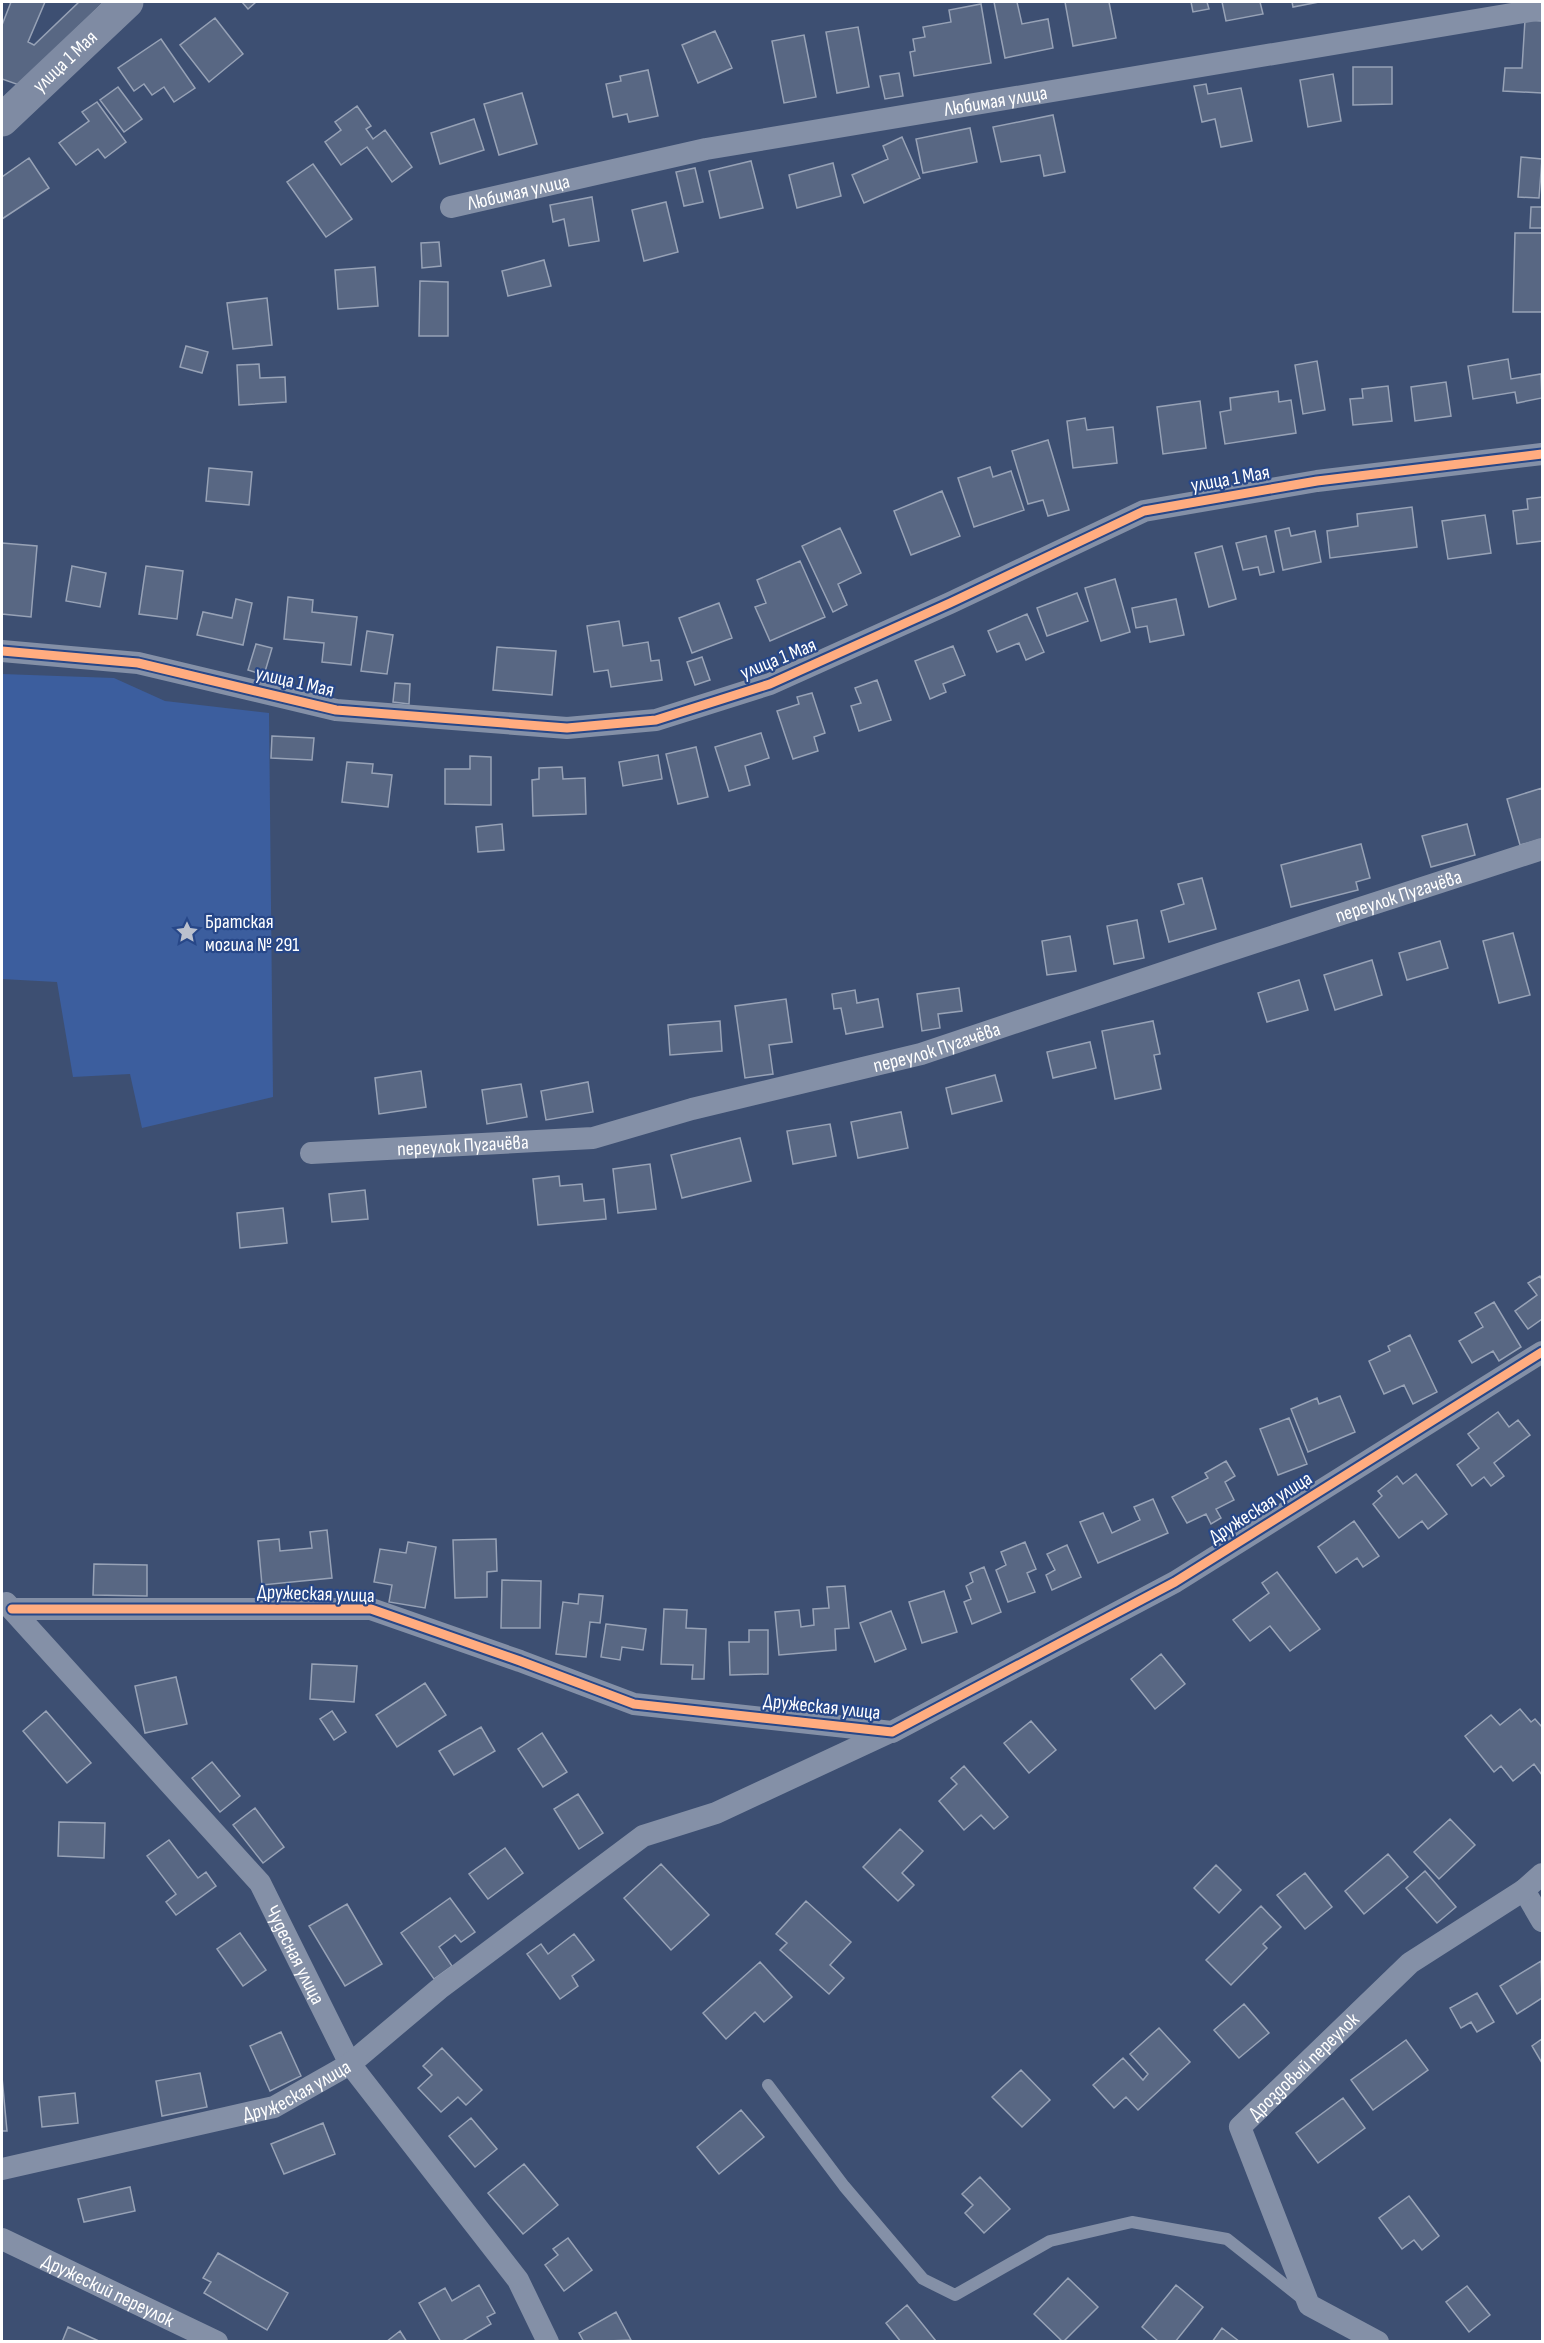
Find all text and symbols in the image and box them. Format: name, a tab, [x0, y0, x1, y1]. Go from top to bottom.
street label: улица 1 Мая	[28, 26, 103, 98]
street label: Любимая улица	[941, 81, 1049, 122]
street label: Любимая улица	[464, 169, 572, 216]
street label: улица 1 Мая	[1189, 460, 1272, 498]
street label: улица 1 Мая	[737, 633, 820, 685]
street label: улица 1 Мая	[253, 661, 336, 703]
street label: переулок Пугачёва	[1332, 865, 1465, 928]
place label: Братская могила № 291	[205, 910, 299, 957]
place icon: Братская могила № 291	[174, 919, 200, 945]
street label: переулок Пугачёва	[871, 1017, 1004, 1078]
street label: переулок Пугачёва	[397, 1130, 529, 1161]
street label: Дружеская улица	[1204, 1467, 1317, 1549]
street label: Дружеская улица	[257, 1580, 375, 1608]
street label: Дружеская улица	[762, 1689, 882, 1725]
street label: Чудесная улица	[260, 1901, 329, 2009]
street label: Дроздовый переулок	[1243, 2008, 1365, 2126]
street label: Дружеская улица	[241, 2055, 355, 2127]
street label: Дружеский переулок	[38, 2249, 178, 2333]

